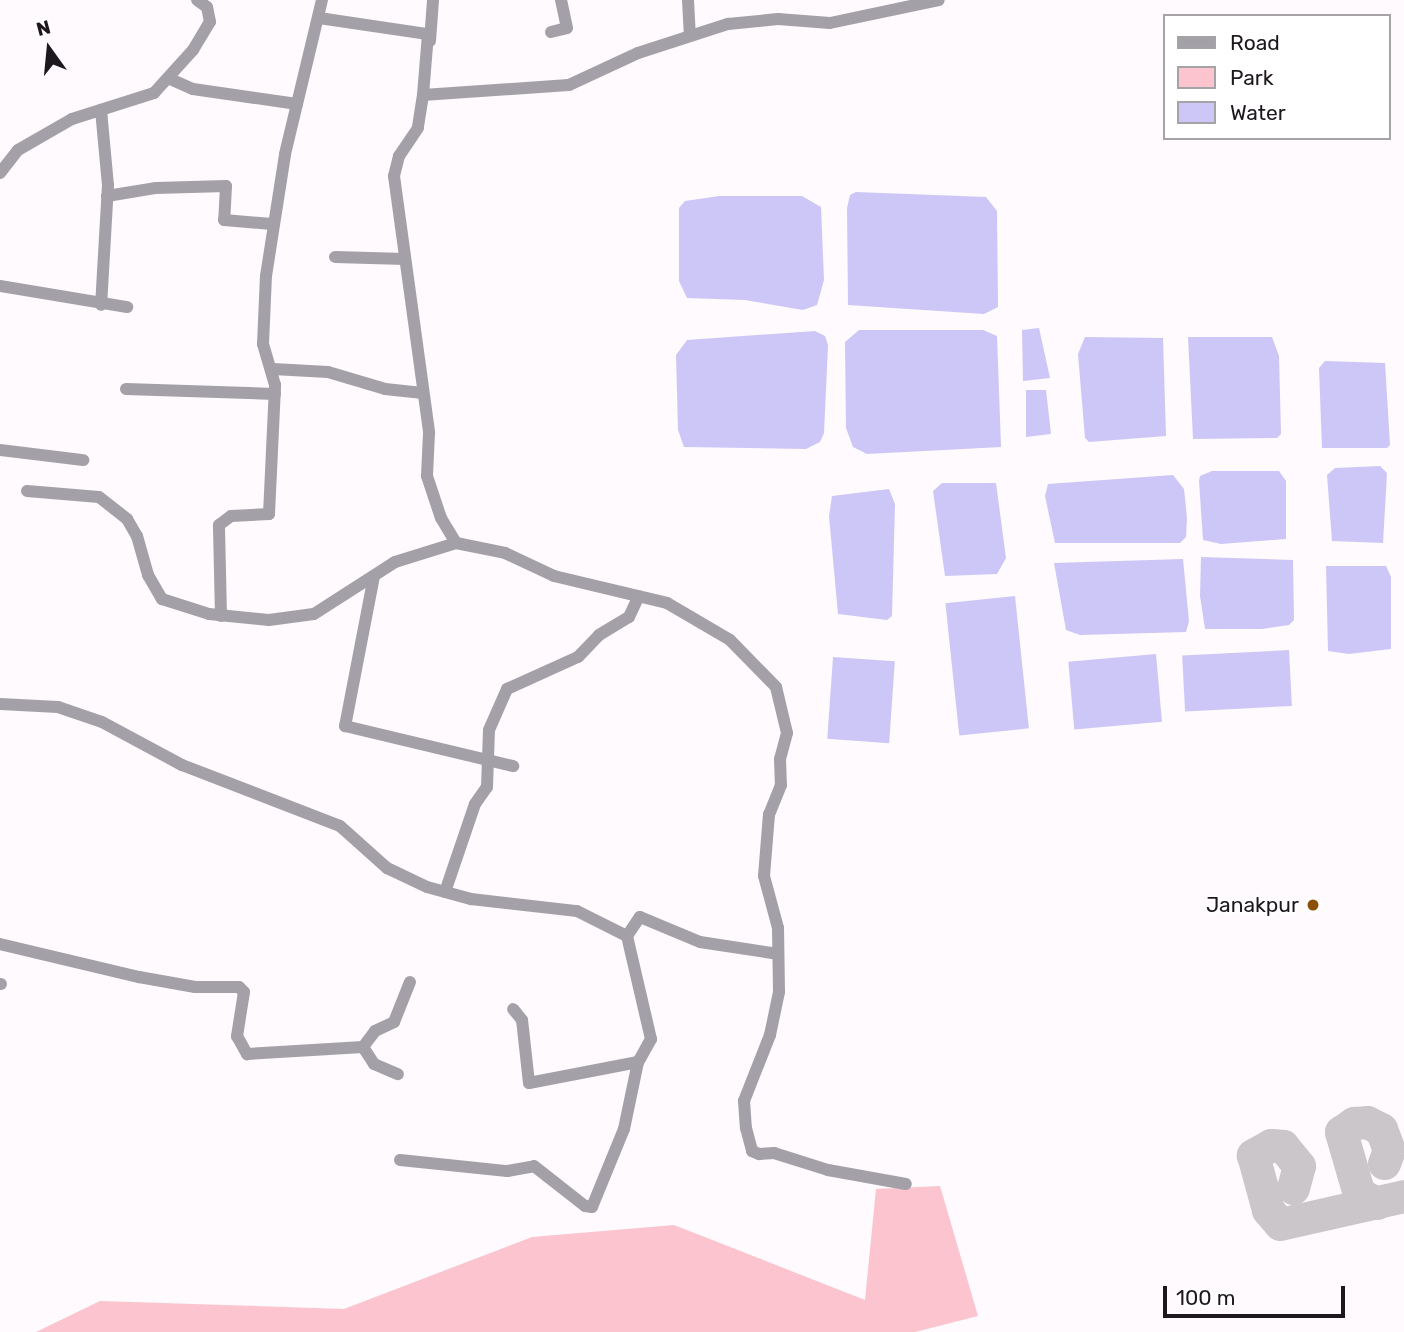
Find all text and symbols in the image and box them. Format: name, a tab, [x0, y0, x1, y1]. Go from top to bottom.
north arrow	[14, 14, 84, 84]
legend	[1162, 14, 1390, 140]
text: N	[34, 15, 53, 41]
text: Road	[1230, 30, 1280, 55]
text: Park	[1230, 65, 1274, 90]
text: Water	[1230, 100, 1286, 125]
place label: Janakpur	[1206, 892, 1299, 918]
marker: Janakpur	[1305, 897, 1321, 913]
scale bar	[1166, 1272, 1348, 1316]
text: 100 m	[1176, 1285, 1235, 1310]

